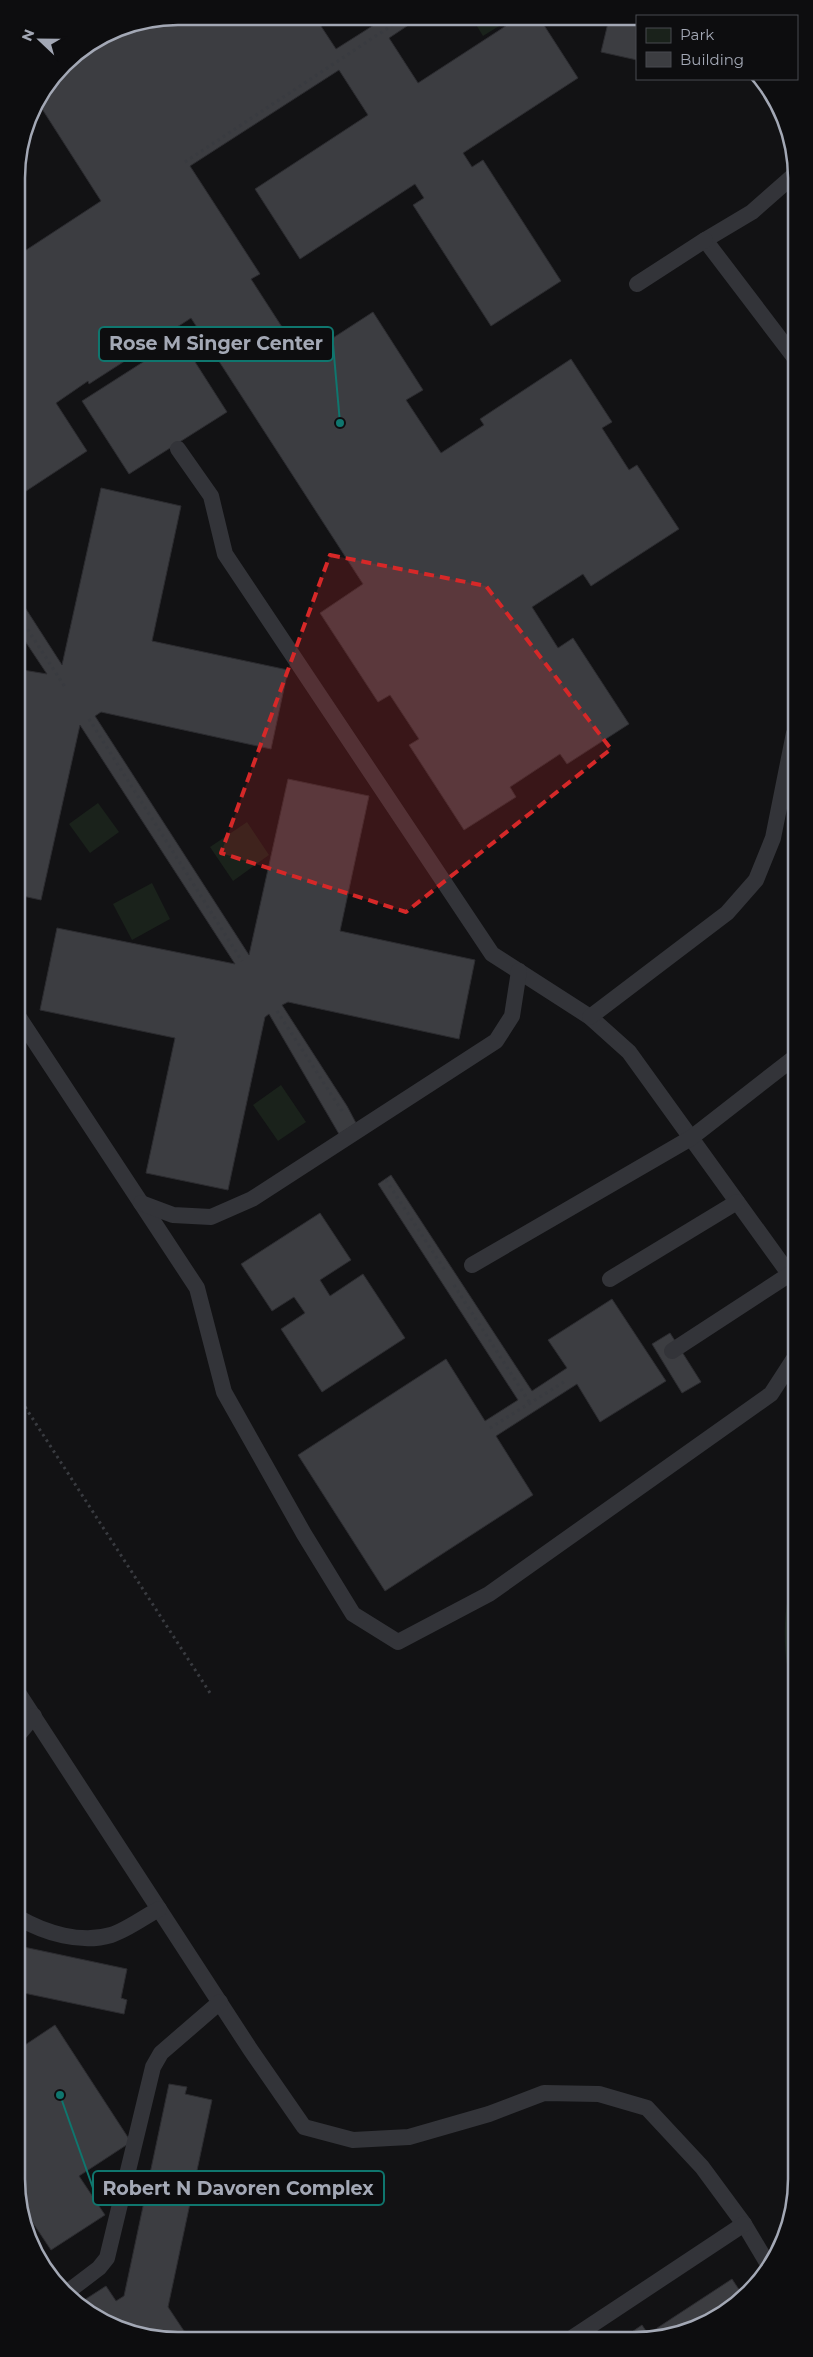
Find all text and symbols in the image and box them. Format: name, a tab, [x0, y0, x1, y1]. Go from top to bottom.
north arrow	[15, 15, 65, 65]
legend	[636, 15, 798, 80]
text: Park	[680, 25, 714, 44]
text: N	[17, 27, 38, 44]
text: Building	[680, 50, 744, 69]
callout: Rose M Singer Center	[99, 327, 333, 361]
text: Rose M Singer Center	[109, 332, 323, 355]
callout: Robert N Davoren Complex	[93, 2171, 384, 2205]
text: Robert N Davoren Complex	[102, 2177, 374, 2200]

